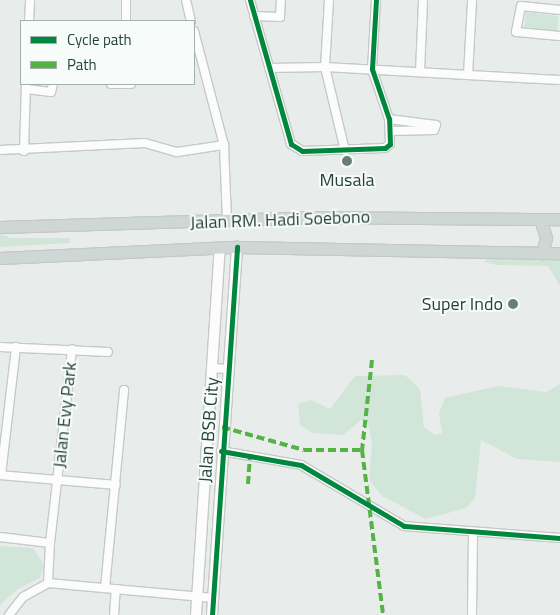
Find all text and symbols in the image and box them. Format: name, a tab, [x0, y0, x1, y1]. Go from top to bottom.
legend	[20, 20, 195, 85]
text: Cycle path	[67, 28, 132, 51]
text: Path	[67, 53, 97, 76]
marker: Musala	[341, 155, 353, 167]
place label: Musala	[319, 169, 375, 191]
street label: Jalan RM. Hadi Soebono	[190, 206, 370, 234]
place label: Super Indo	[422, 293, 503, 315]
marker: Super Indo	[507, 298, 519, 310]
street label: Jalan Evy Park	[49, 361, 81, 469]
street label: Jalan BSB City	[195, 377, 223, 483]

